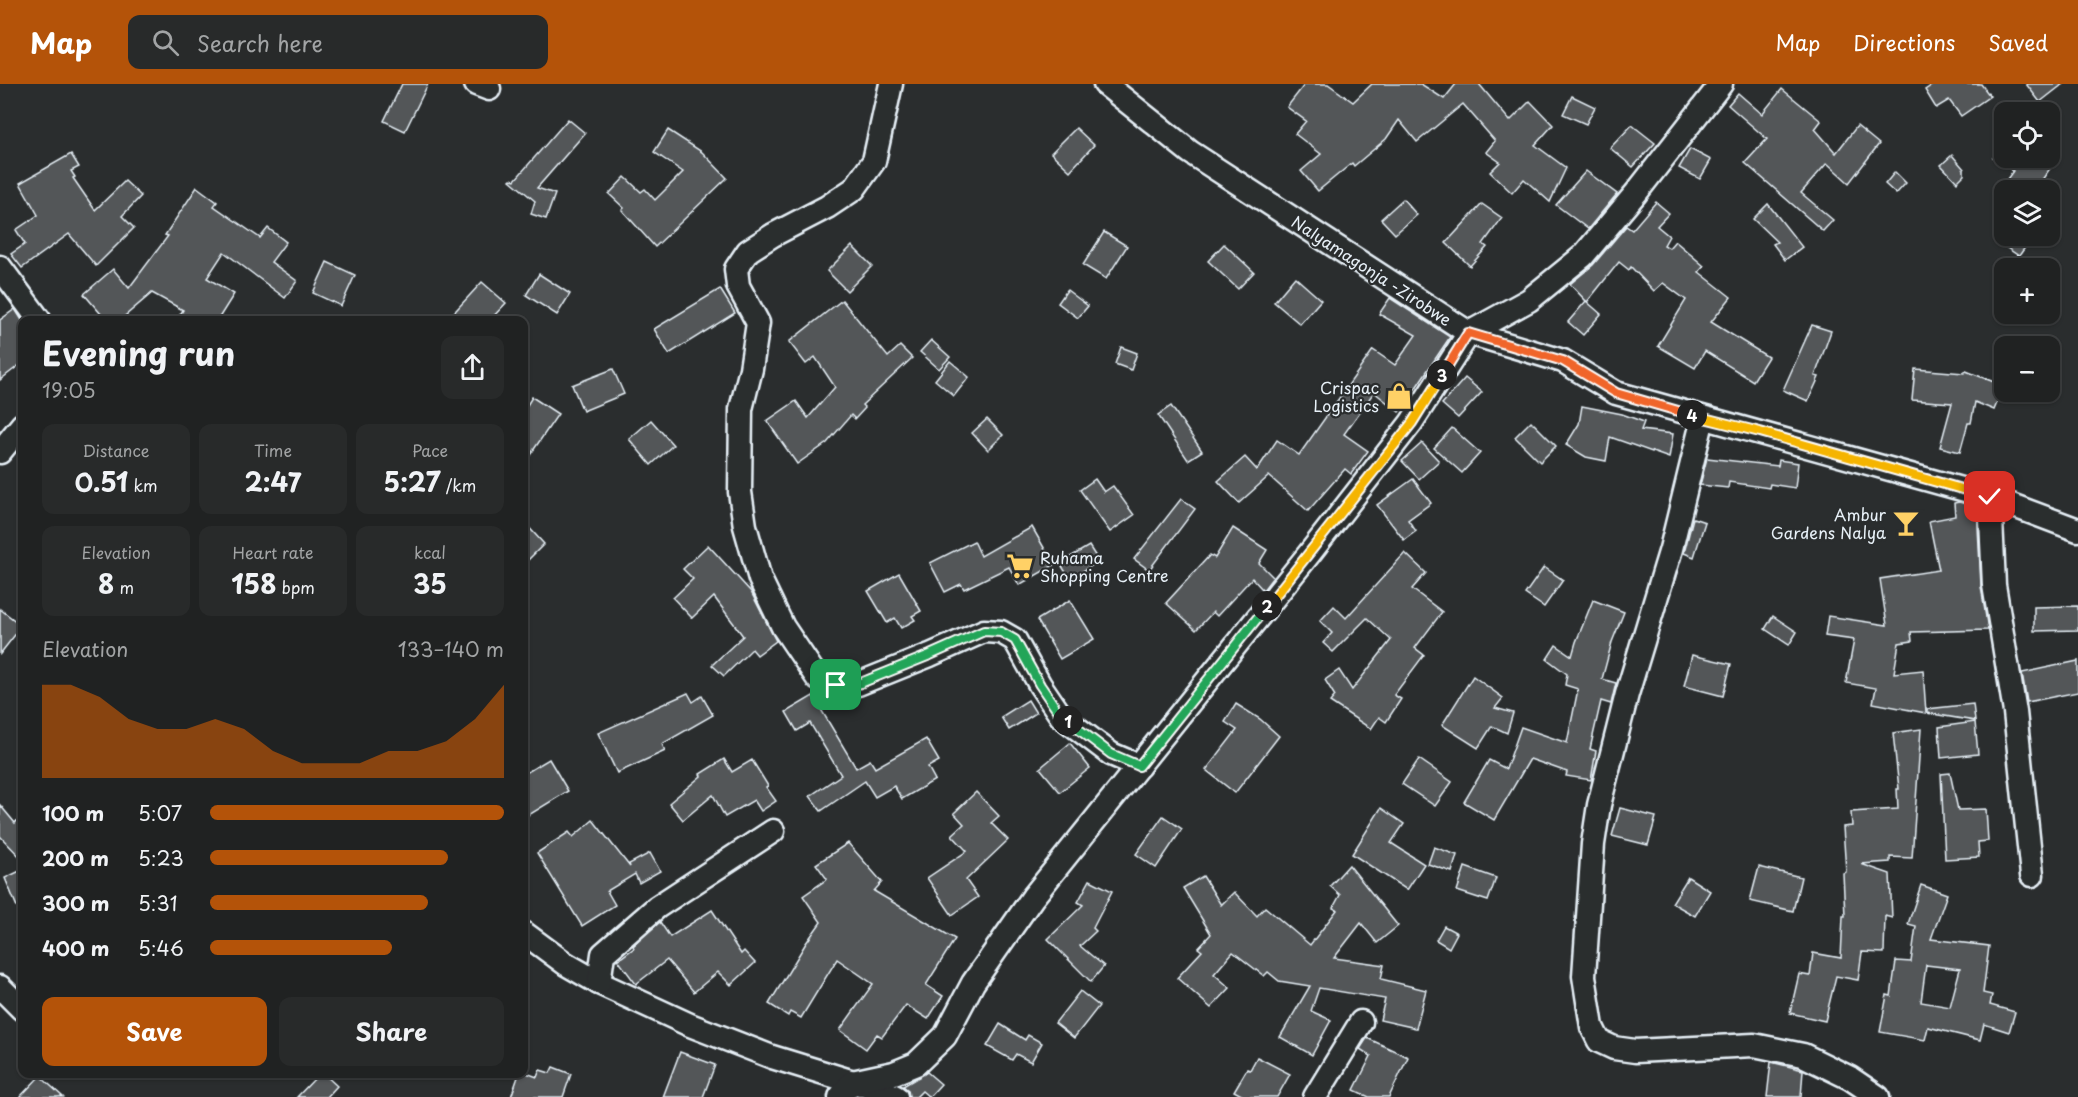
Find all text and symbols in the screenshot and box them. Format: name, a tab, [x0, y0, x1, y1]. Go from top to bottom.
search box	[128, 15, 548, 69]
text: Map	[30, 21, 92, 64]
icon: search	[149, 26, 182, 59]
text: Search here	[197, 26, 323, 59]
text: Map	[1775, 26, 1820, 58]
text: Directions	[1853, 26, 1955, 58]
text: Saved	[1988, 26, 2048, 58]
map controls	[1994, 102, 2060, 402]
button: locate	[1994, 102, 2060, 168]
button: layers	[1994, 180, 2060, 246]
street label: Nalyamagonja -Zirobwe	[1287, 209, 1457, 331]
button: +	[1994, 258, 2060, 324]
text: Evening run	[42, 327, 235, 377]
button: share	[441, 336, 504, 399]
button: −	[1994, 336, 2060, 402]
pin: 3	[1427, 360, 1457, 390]
text: 3	[1437, 363, 1447, 387]
text: 19:05	[42, 375, 96, 405]
place label: Crispac Logistics	[1313, 375, 1379, 417]
shop icon: Crispac Logistics	[1384, 381, 1414, 411]
pin: 4	[1677, 400, 1707, 430]
text: 4	[1687, 403, 1697, 427]
text: Distance	[82, 438, 150, 462]
text: Time	[254, 438, 292, 462]
text: Pace	[412, 438, 448, 462]
text: 0.51	[75, 462, 128, 501]
text: 2:47	[245, 462, 301, 501]
text: 5:27	[384, 462, 441, 501]
pin	[1964, 471, 2015, 522]
text: km	[128, 473, 157, 497]
text: /km	[441, 473, 476, 497]
icon: check	[1973, 480, 2006, 513]
place label: Ambur Gardens Nalya	[1771, 502, 1887, 544]
bar icon: Ambur Gardens Nalya	[1891, 508, 1921, 538]
text: Elevation	[81, 540, 151, 564]
text: Heart rate	[233, 540, 313, 564]
text: kcal	[414, 540, 446, 564]
place label: Ruhama Shopping Centre	[1040, 545, 1168, 587]
supermarket icon: Ruhama Shopping Centre	[1005, 551, 1035, 581]
text: 8	[98, 564, 114, 603]
text: 158	[231, 564, 276, 603]
text: 35	[413, 564, 447, 603]
text: m	[114, 575, 134, 599]
text: bpm	[276, 575, 315, 599]
pin: 2	[1252, 591, 1282, 621]
text: 2	[1261, 594, 1273, 618]
text: Elevation	[42, 634, 128, 664]
text: 133–140 m	[398, 634, 504, 664]
pin	[810, 659, 861, 710]
icon: arrive	[819, 668, 852, 701]
pin: 1	[1053, 706, 1083, 736]
text: 1	[1064, 709, 1072, 733]
text: 100 m	[42, 798, 104, 828]
text: 5:07	[138, 798, 182, 828]
text: 200 m	[42, 843, 109, 873]
text: 5:23	[138, 843, 184, 873]
text: 300 m	[42, 888, 110, 918]
text: 5:31	[138, 888, 178, 918]
text: 400 m	[42, 933, 110, 963]
text: 5:46	[138, 933, 184, 963]
button: Save	[42, 997, 267, 1066]
button: Share	[279, 997, 504, 1066]

